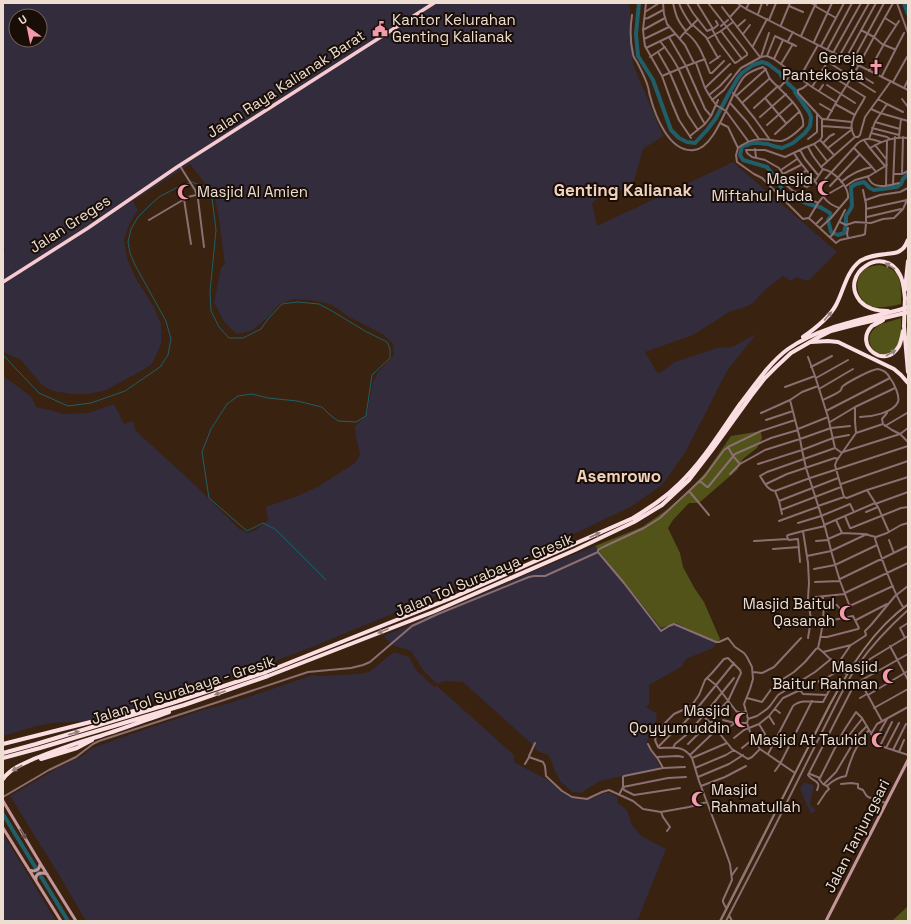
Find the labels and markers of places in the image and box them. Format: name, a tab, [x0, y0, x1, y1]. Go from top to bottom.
place label: Kantor Kelurahan Genting Kalianak	[392, 10, 516, 46]
public building icon: Kantor Kelurahan Genting Kalianak	[371, 20, 389, 38]
place label: Gereja Pantekosta	[782, 48, 864, 84]
church icon: Gereja Pantekosta	[867, 58, 885, 76]
place label: Masjid Miftahul Huda	[711, 169, 813, 205]
mosque icon: Masjid Miftahul Huda	[816, 179, 834, 197]
place label: Masjid Al Amien	[197, 182, 308, 201]
mosque icon: Masjid Al Amien	[176, 183, 194, 201]
place label: Masjid Baitul Qasanah	[743, 594, 835, 630]
mosque icon: Masjid Baitul Qasanah	[838, 604, 856, 622]
place label: Masjid Baitur Rahman	[772, 657, 878, 693]
mosque icon: Masjid Baitur Rahman	[881, 667, 899, 685]
place label: Masjid Qoyyumuddin	[629, 701, 730, 737]
mosque icon: Masjid Qoyyumuddin	[733, 711, 751, 729]
place label: Masjid At Tauhid	[750, 730, 867, 749]
mosque icon: Masjid At Tauhid	[870, 731, 888, 749]
place label: Masjid Rahmatullah	[711, 780, 801, 816]
mosque icon: Masjid Rahmatullah	[690, 790, 708, 808]

